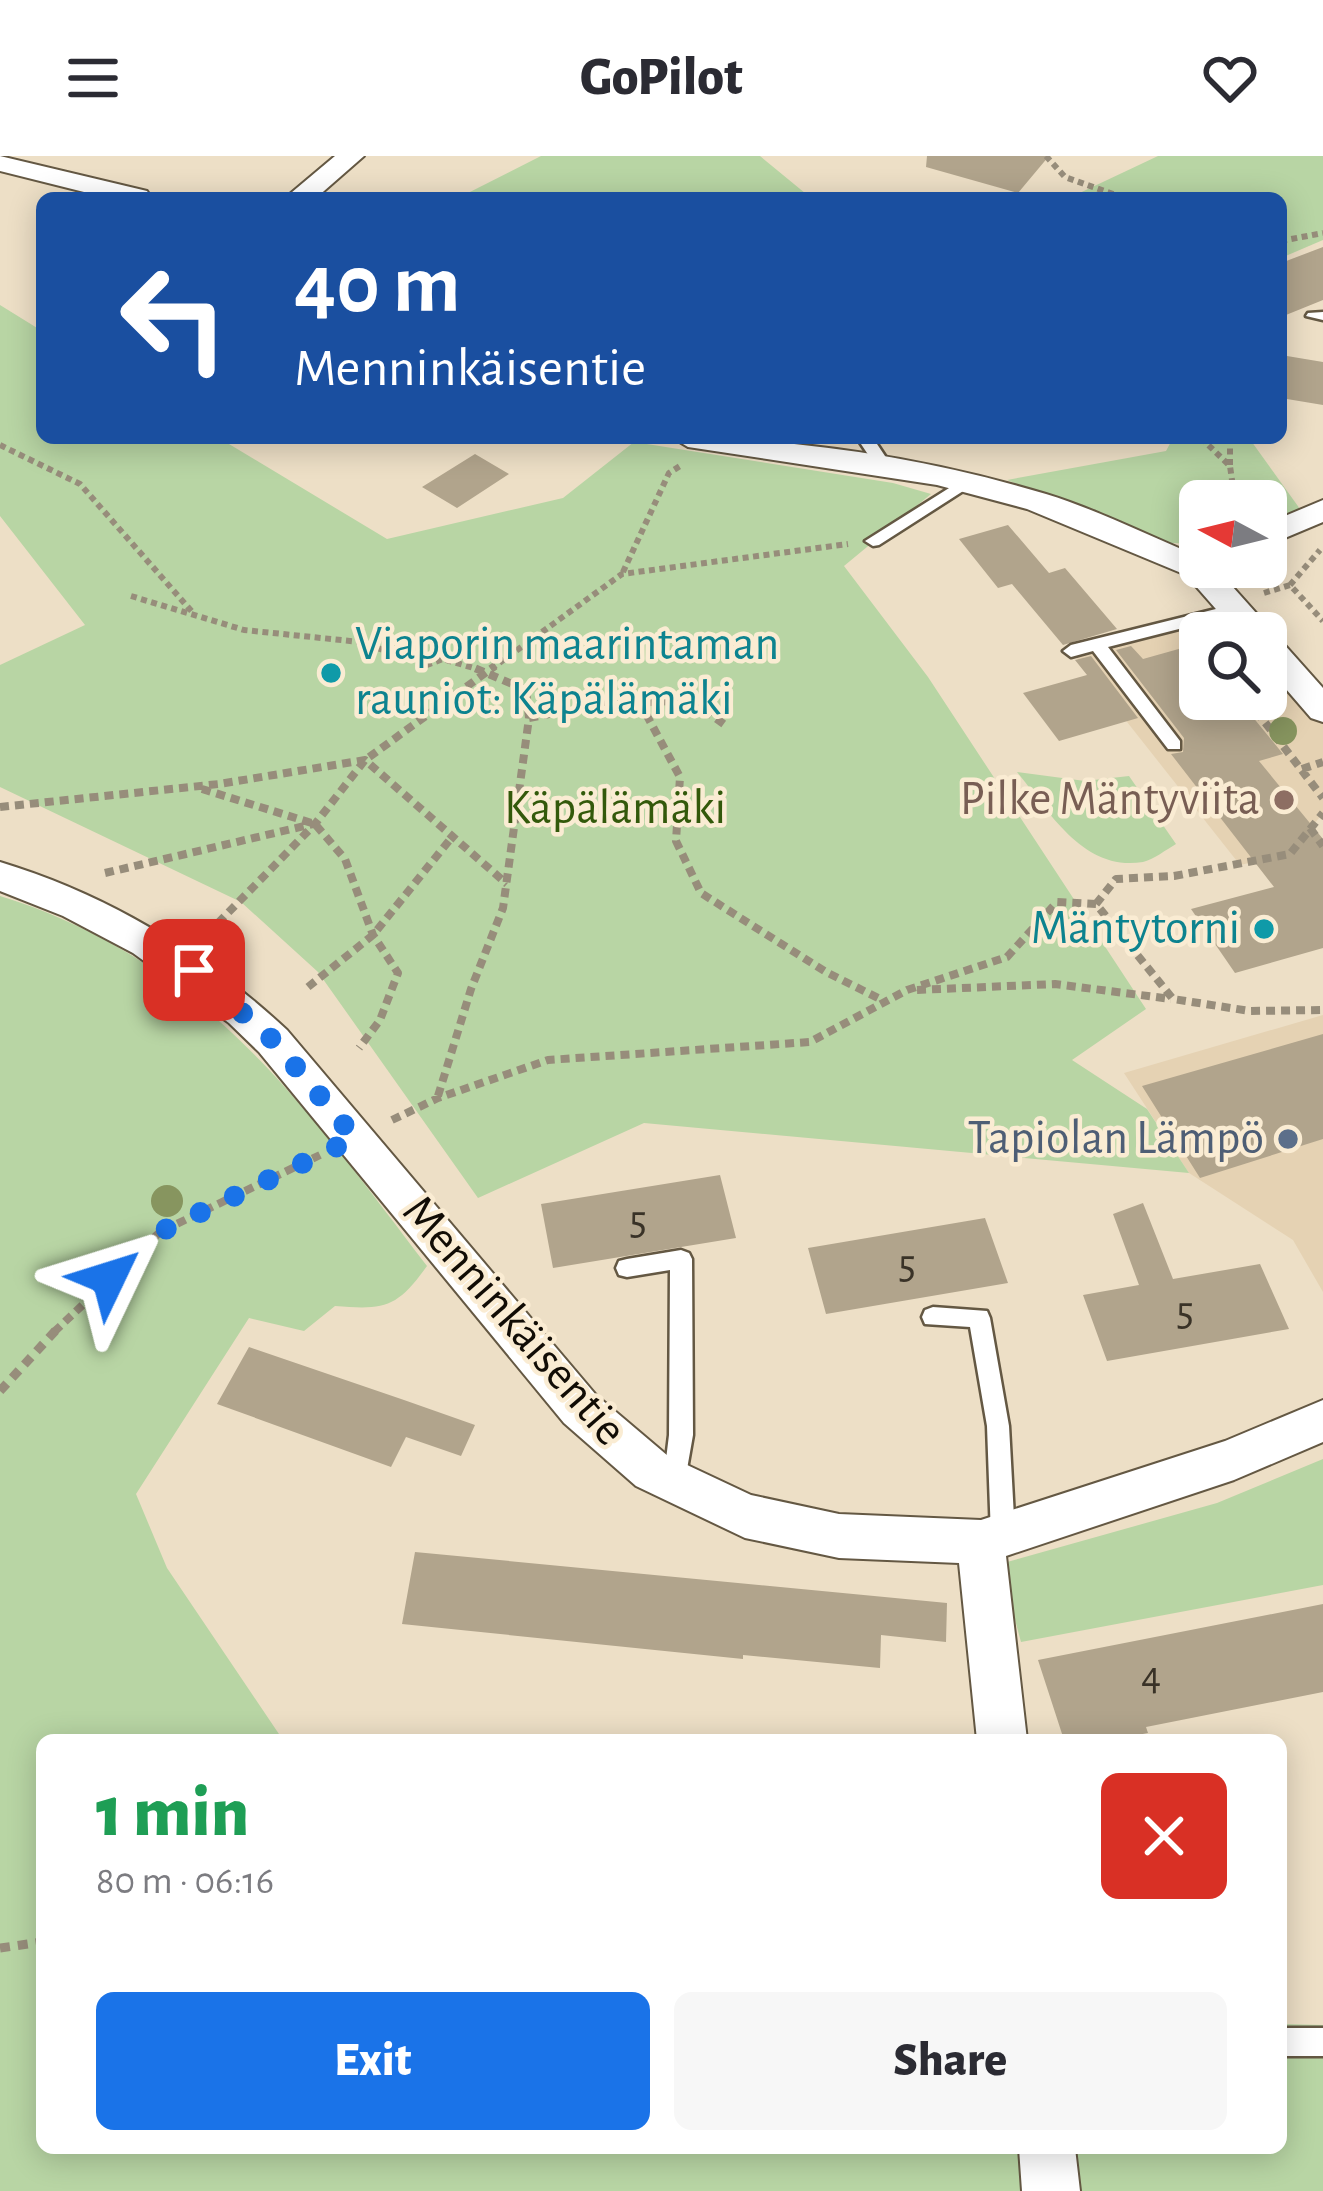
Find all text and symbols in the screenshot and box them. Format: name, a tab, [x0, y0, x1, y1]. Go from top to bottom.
icon: menu	[60, 45, 126, 111]
icon: heart	[1197, 45, 1263, 111]
text: GoPilot	[580, 51, 743, 105]
icon: left	[96, 240, 252, 396]
text: 40 m	[294, 244, 461, 328]
text: Menninkäisentie	[294, 342, 646, 396]
north arrow	[1179, 480, 1287, 588]
map controls	[1179, 480, 1287, 720]
button: search	[1179, 612, 1287, 720]
place label: Viaporin maarintaman rauniot: Käpälämäki	[355, 621, 779, 724]
marker: Viaporin maarintaman rauniot: Käpälämäki	[318, 660, 344, 686]
place label: Pilke Mäntyviita	[960, 776, 1260, 824]
park label: Käpälämäki	[504, 785, 726, 833]
marker: Pilke Mäntyviita	[1271, 787, 1297, 813]
place label: Mäntytorni	[1031, 905, 1240, 953]
marker: Mäntytorni	[1251, 916, 1277, 942]
pin	[143, 919, 245, 1021]
icon: arrive	[161, 937, 227, 1003]
place label: Tapiolan Lämpö	[968, 1115, 1264, 1163]
marker: Tapiolan Lämpö	[1275, 1126, 1301, 1152]
street label: Menninkäisentie	[393, 1187, 635, 1455]
house number: 5	[629, 1200, 647, 1242]
position arrow	[46, 1215, 172, 1341]
house number: 5	[898, 1244, 916, 1286]
house number: 5	[1176, 1291, 1194, 1333]
house number: 4	[1141, 1655, 1161, 1697]
button: close	[1101, 1773, 1227, 1899]
text: 1 min	[96, 1777, 249, 1849]
text: 80 m · 06:16	[96, 1862, 274, 1901]
button: Exit	[96, 1992, 650, 2130]
button: Share	[674, 1992, 1227, 2130]

